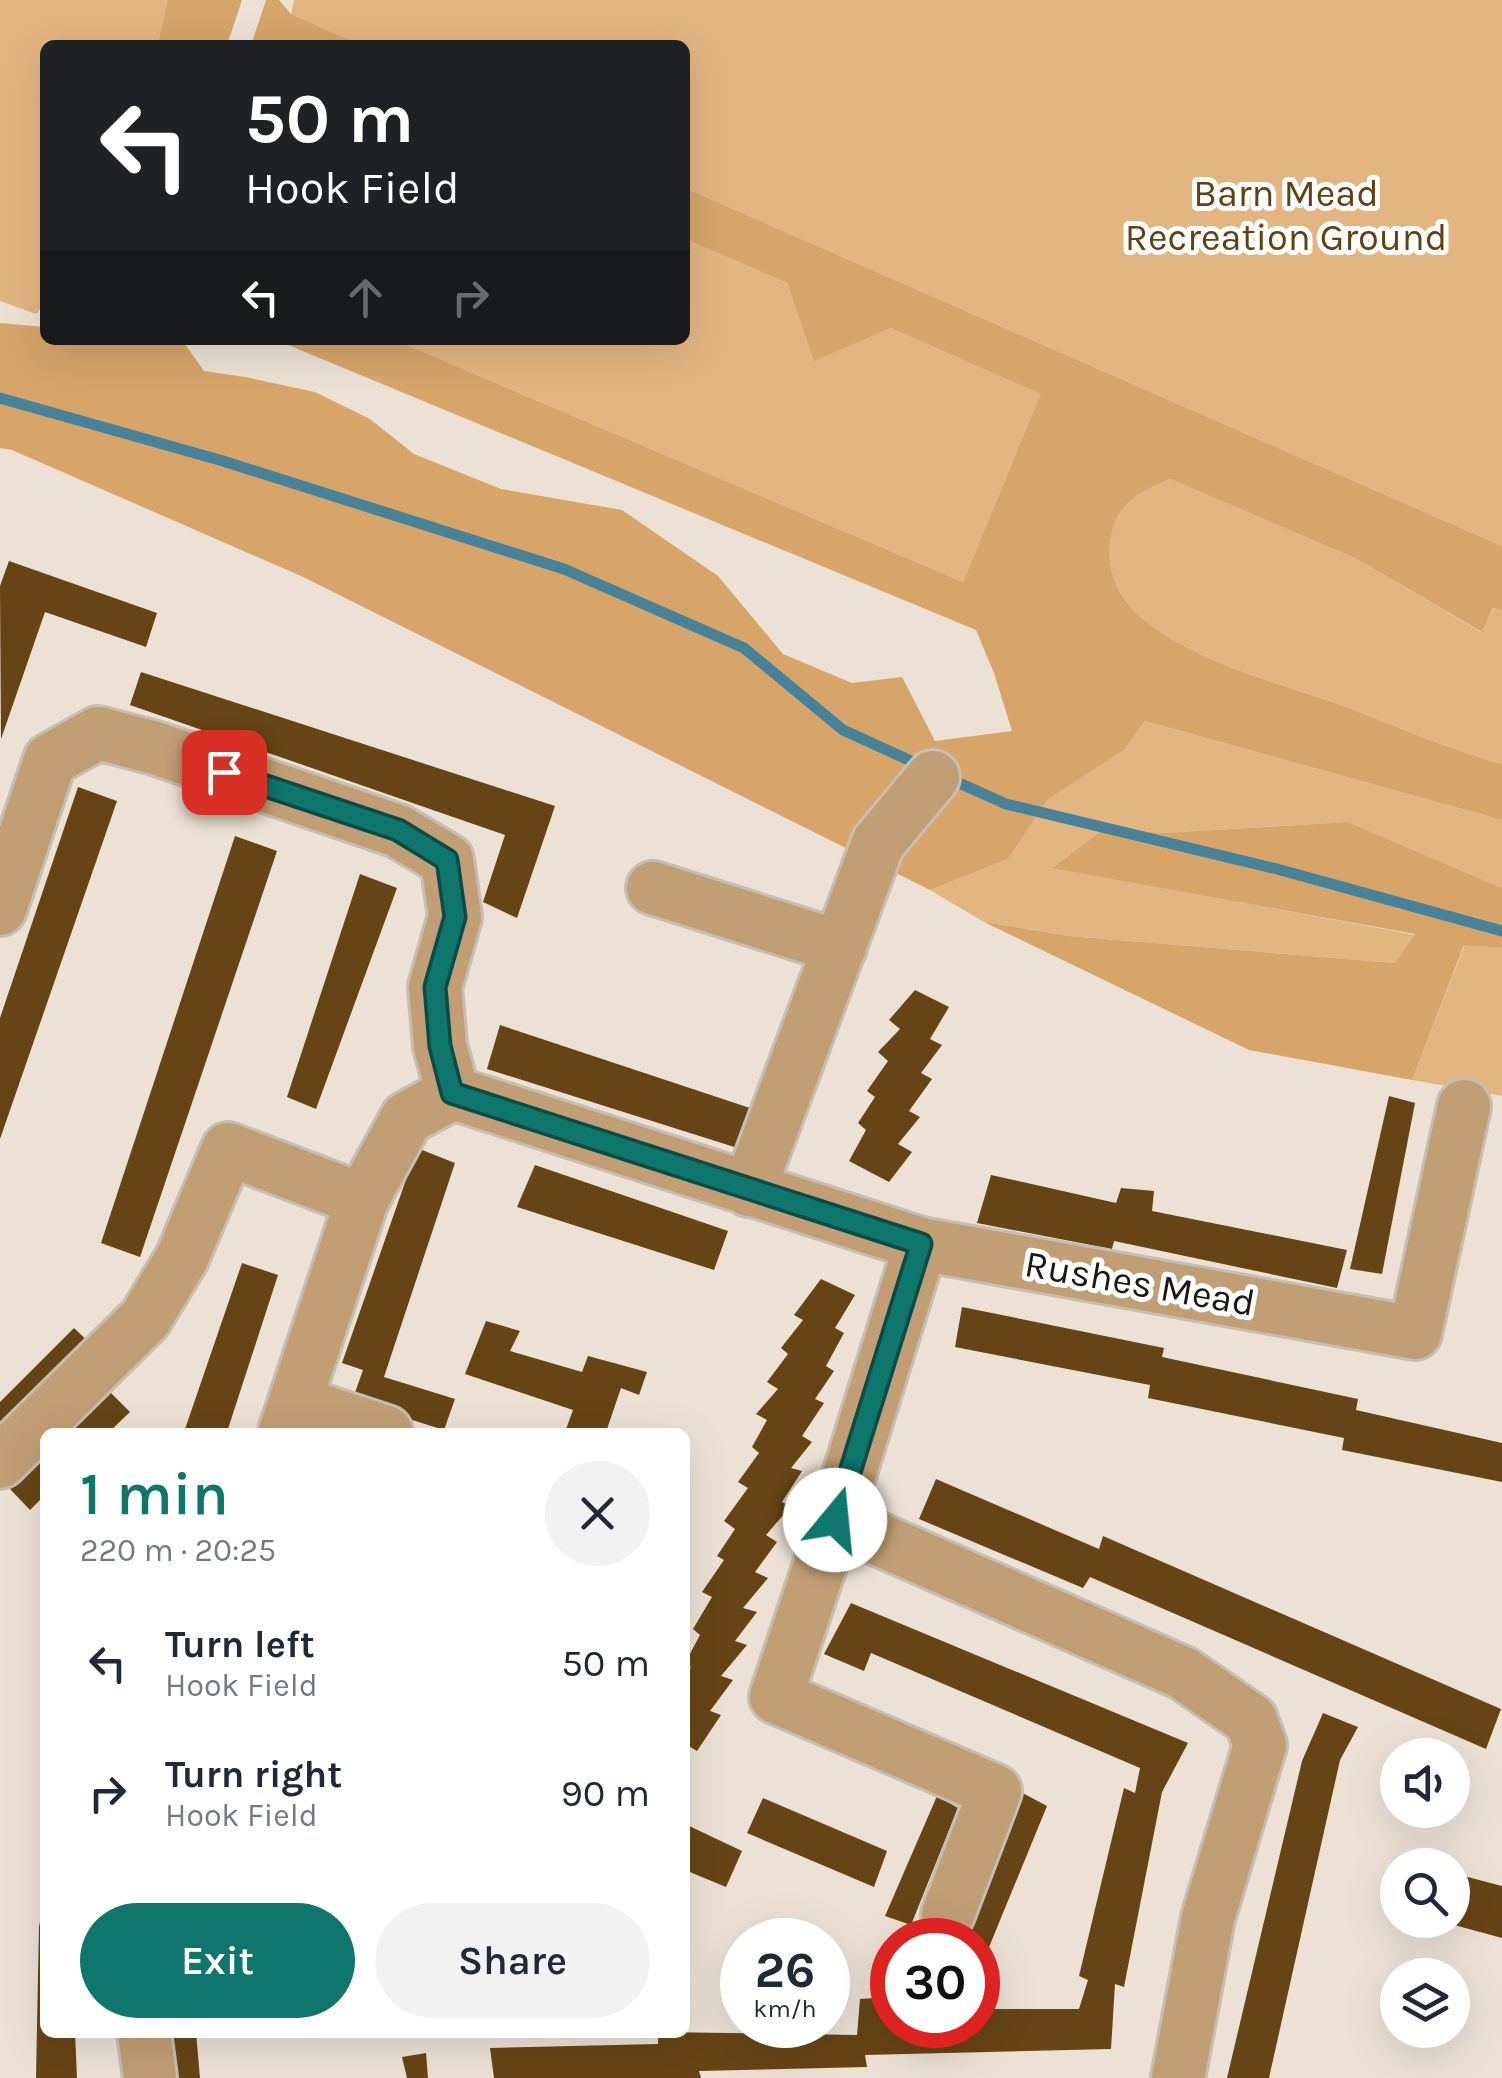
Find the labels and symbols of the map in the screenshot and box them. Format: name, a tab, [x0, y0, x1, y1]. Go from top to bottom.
park label: Barn Mead Recreation Ground	[1125, 171, 1447, 260]
pin	[182, 730, 267, 815]
street label: Rushes Mead	[1021, 1241, 1258, 1326]
position arrow	[783, 1468, 887, 1572]
speed limit sign: 30	[870, 1918, 1000, 2048]

